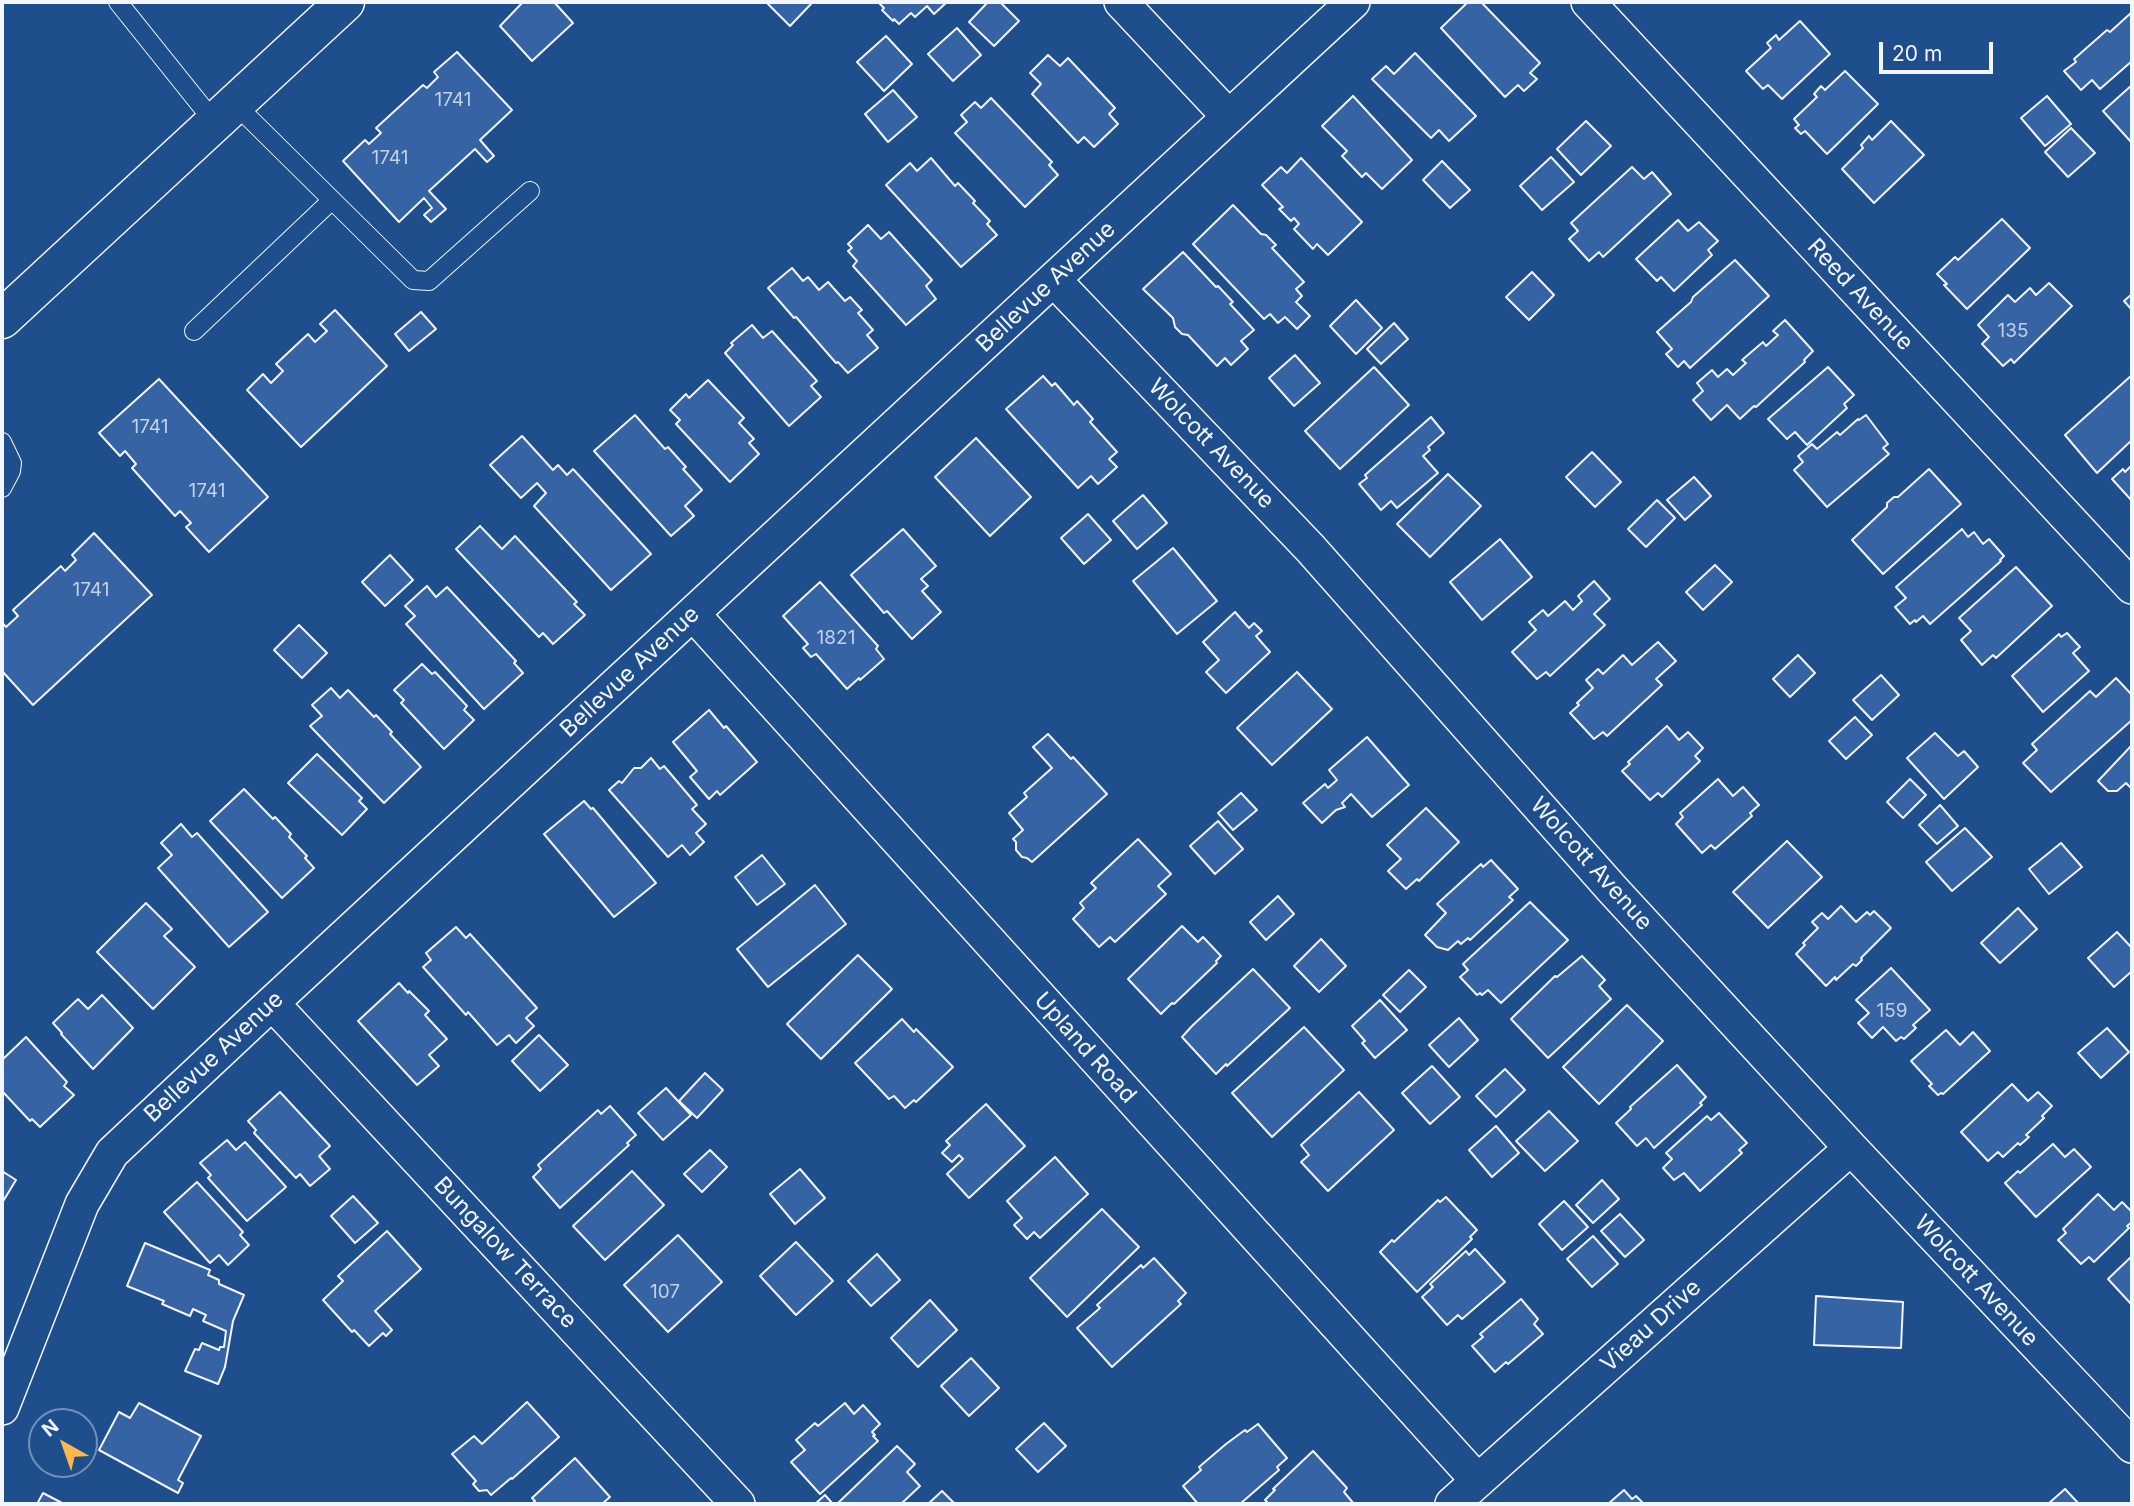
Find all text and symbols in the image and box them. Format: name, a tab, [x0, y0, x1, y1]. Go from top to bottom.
scale bar	[1882, 28, 1996, 72]
text: 20 m	[1892, 41, 1942, 66]
house number: 1741	[434, 89, 472, 111]
house number: 1741	[371, 147, 409, 169]
street label: Bellevue Avenue	[971, 216, 1121, 358]
street label: Reed Avenue	[1801, 233, 1919, 357]
house number: 135	[1997, 320, 2029, 342]
street label: Wolcott Avenue	[1142, 373, 1280, 515]
house number: 1741	[131, 416, 169, 438]
house number: 1741	[188, 480, 226, 502]
house number: 1741	[72, 579, 110, 601]
street label: Bellevue Avenue	[555, 601, 705, 743]
house number: 1821	[817, 627, 855, 649]
street label: Wolcott Avenue	[1524, 792, 1658, 936]
street label: Bellevue Avenue	[139, 986, 289, 1128]
street label: Upland Road	[1028, 987, 1142, 1109]
house number: 159	[1876, 1000, 1908, 1022]
street label: Bungalow Terrace	[428, 1172, 582, 1334]
street label: Wolcott Avenue	[1908, 1210, 2044, 1352]
street label: Vieau Drive	[1595, 1274, 1707, 1378]
house number: 107	[650, 1281, 680, 1303]
north arrow	[28, 1408, 98, 1478]
text: N	[38, 1415, 63, 1442]

